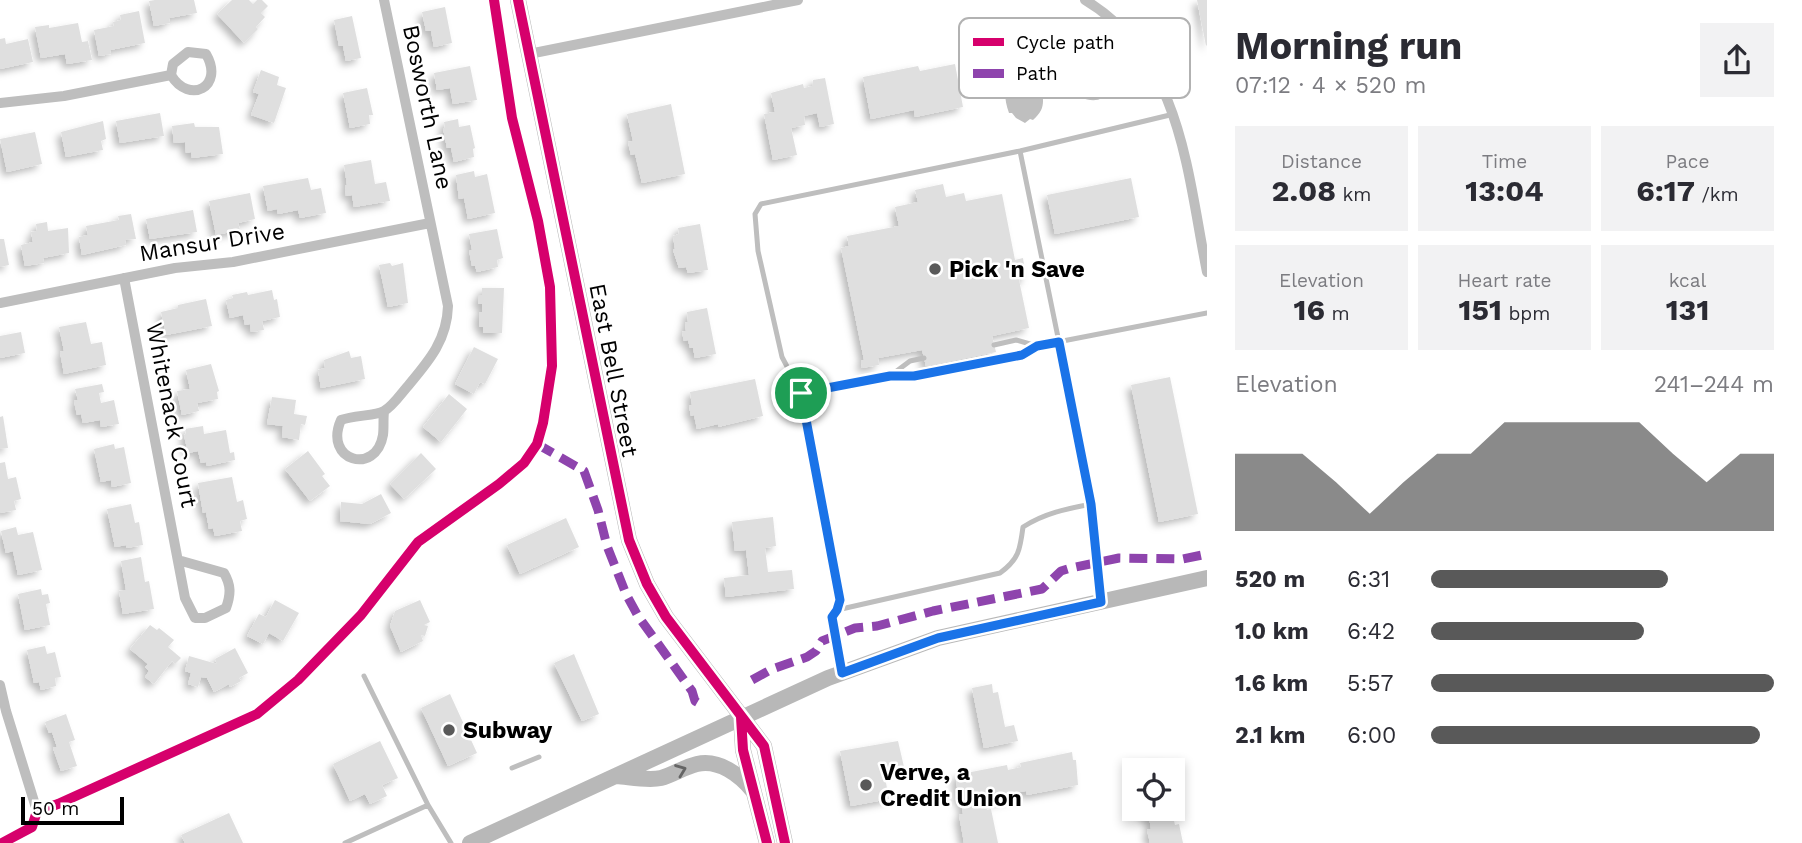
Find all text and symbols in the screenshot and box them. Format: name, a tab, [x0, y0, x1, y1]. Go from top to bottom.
legend	[959, 18, 1190, 98]
street label: Bosworth Lane	[397, 22, 458, 192]
button: share	[1700, 23, 1774, 97]
text: Morning run	[1235, 24, 1462, 68]
text: Cycle path	[1016, 31, 1115, 54]
text: Path	[1016, 62, 1058, 85]
text: 07:12 · 4 × 520 m	[1235, 72, 1426, 99]
text: Distance	[1281, 150, 1362, 173]
text: Time	[1482, 150, 1527, 173]
text: Pace	[1666, 150, 1709, 173]
text: 2.08	[1272, 173, 1336, 208]
text: 13:04	[1465, 173, 1544, 208]
text: 6:17	[1636, 173, 1695, 208]
text: km	[1336, 183, 1371, 206]
text: /km	[1695, 183, 1739, 206]
street label: Mansur Drive	[137, 218, 287, 267]
place label: Pick 'n Save	[949, 256, 1085, 283]
marker: Pick 'n Save	[927, 261, 943, 277]
text: Elevation	[1279, 269, 1364, 292]
text: Heart rate	[1458, 269, 1551, 292]
text: kcal	[1669, 269, 1706, 292]
street label: East Bell Street	[583, 281, 644, 459]
text: 16	[1293, 292, 1325, 327]
text: 151	[1459, 292, 1502, 327]
text: 131	[1666, 292, 1709, 327]
text: m	[1325, 302, 1350, 325]
text: bpm	[1502, 302, 1550, 325]
street label: Whitenack Court	[140, 320, 203, 510]
pin	[771, 363, 831, 423]
text: Elevation	[1235, 371, 1338, 398]
text: 241–244 m	[1654, 371, 1774, 398]
icon: arrive	[782, 374, 820, 412]
text: 520 m	[1235, 566, 1305, 593]
text: 6:31	[1347, 566, 1390, 593]
text: 1.0 km	[1235, 618, 1309, 645]
text: 6:42	[1347, 618, 1395, 645]
text: 1.6 km	[1235, 670, 1308, 697]
text: 5:57	[1347, 670, 1393, 697]
place label: Subway	[463, 717, 552, 744]
marker: Subway	[441, 722, 457, 738]
text: 2.1 km	[1235, 722, 1306, 749]
text: 6:00	[1347, 722, 1396, 749]
map controls	[1122, 758, 1185, 821]
button: locate	[1122, 758, 1185, 821]
place label: Verve, a Credit Union	[880, 759, 1022, 812]
one-way arrow	[675, 764, 687, 778]
marker: Verve, a Credit Union	[858, 777, 874, 793]
scale bar	[21, 794, 124, 826]
text: 50 m	[32, 797, 79, 820]

